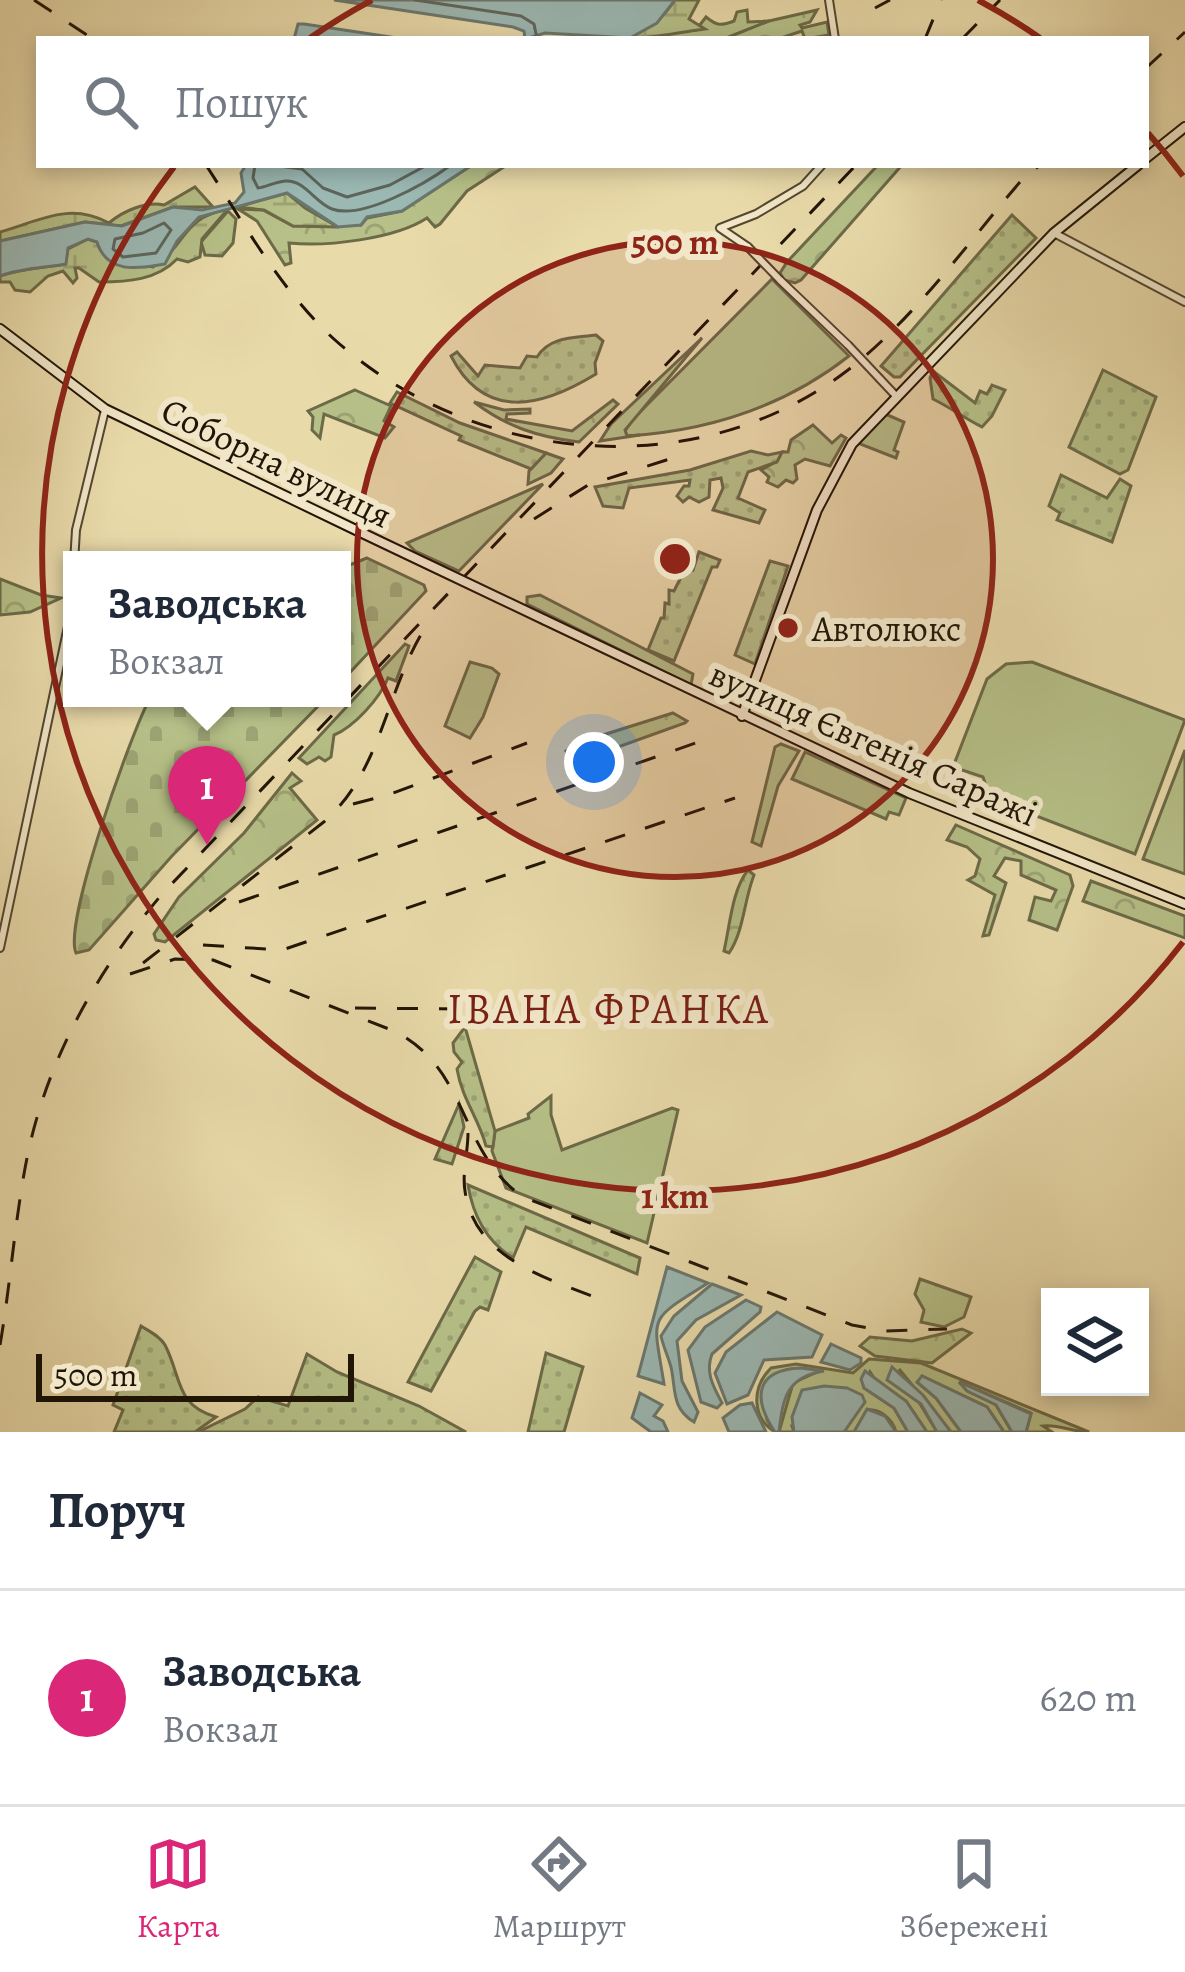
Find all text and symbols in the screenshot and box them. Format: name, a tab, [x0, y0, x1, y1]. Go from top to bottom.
search box	[36, 36, 1149, 168]
icon: search	[78, 69, 144, 135]
text: Пошук	[174, 71, 308, 133]
text: 500 m	[631, 217, 719, 266]
street label: Соборна вулиця	[153, 386, 400, 539]
centre of rings	[654, 538, 696, 580]
popup	[63, 551, 351, 707]
text: Заводська	[107, 572, 307, 634]
place label: Автолюкс	[811, 604, 961, 653]
marker: Автолюкс	[775, 615, 801, 641]
text: Вокзал	[107, 634, 224, 687]
street label: вулиця Євгенія Саражі	[702, 649, 1046, 838]
your location	[564, 732, 624, 792]
pin: 1	[168, 746, 246, 845]
district label: ІВАНА ФРАНКА	[447, 980, 771, 1037]
text: 1 km	[641, 1171, 709, 1220]
map controls	[1041, 1288, 1149, 1396]
button: layers	[1041, 1288, 1149, 1396]
scale bar	[36, 1348, 354, 1401]
text: 500 m	[54, 1352, 137, 1397]
text: Поруч	[48, 1475, 186, 1545]
text: Заводська	[162, 1640, 361, 1702]
text: 1	[80, 1671, 94, 1724]
text: 620 m	[1039, 1671, 1137, 1724]
text: Вокзал	[162, 1702, 279, 1755]
tab: Карта	[136, 1831, 220, 1948]
tab: Маршрут	[493, 1831, 626, 1948]
tab: Збережені	[899, 1831, 1048, 1948]

